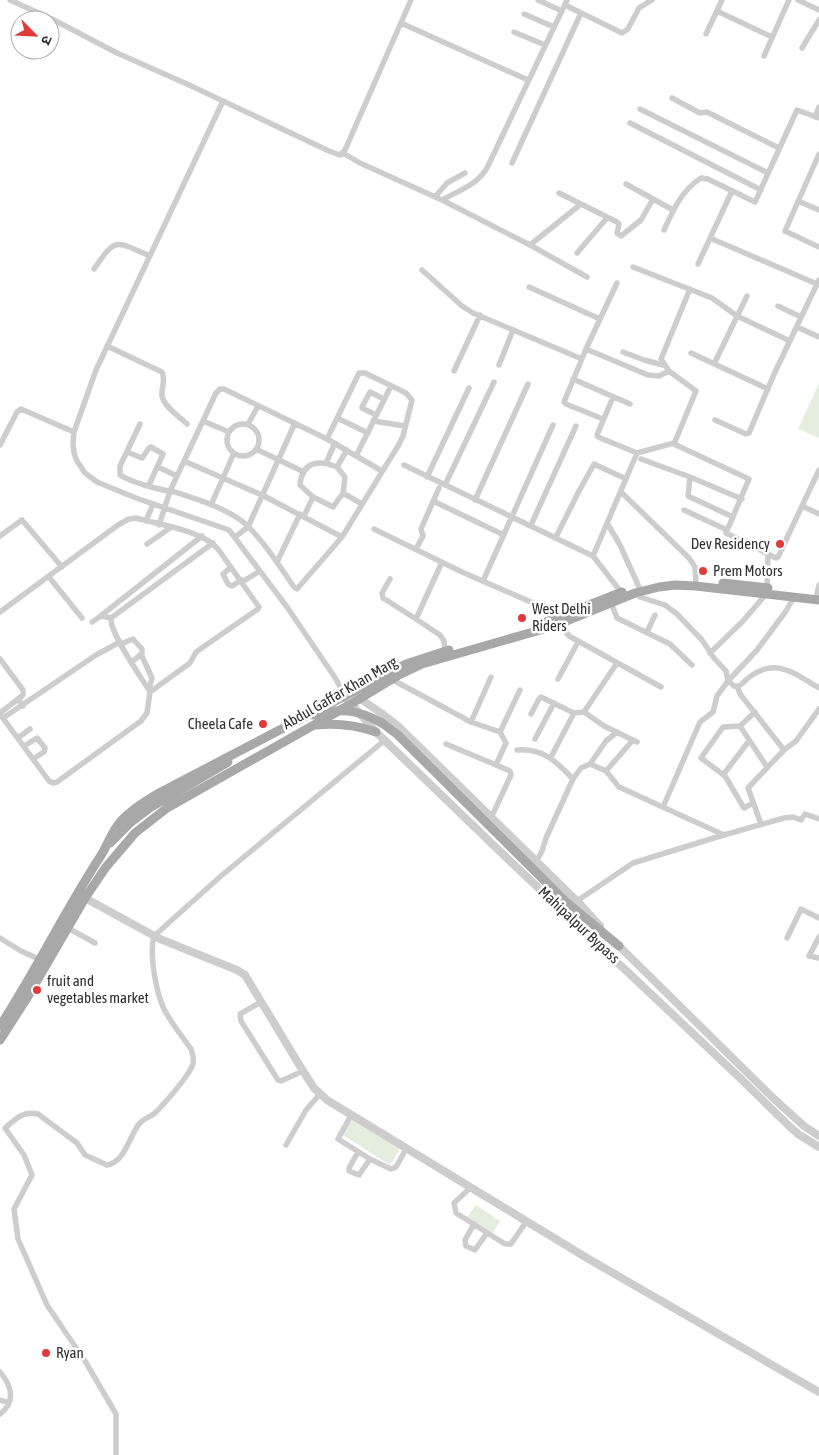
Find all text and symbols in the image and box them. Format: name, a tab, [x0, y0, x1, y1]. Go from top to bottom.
north arrow	[10, 10, 60, 60]
text: उ	[38, 33, 56, 48]
place label: Dev Residency	[691, 535, 770, 552]
marker: Dev Residency	[774, 538, 786, 550]
place label: Prem Motors	[713, 562, 782, 579]
marker: Prem Motors	[697, 565, 709, 577]
place label: West Delhi Riders	[532, 600, 591, 634]
marker: West Delhi Riders	[516, 612, 528, 624]
street label: Abdul Gaffar Khan Marg	[279, 653, 401, 732]
place label: Cheela Cafe	[188, 715, 253, 732]
marker: Cheela Cafe	[257, 718, 269, 730]
street label: Mahipalpur Bypass	[535, 883, 623, 967]
place label: fruit and vegetables market	[47, 972, 149, 1006]
marker: fruit and vegetables market	[31, 984, 43, 996]
place label: Ryan	[56, 1344, 84, 1361]
marker: Ryan	[40, 1347, 52, 1359]

